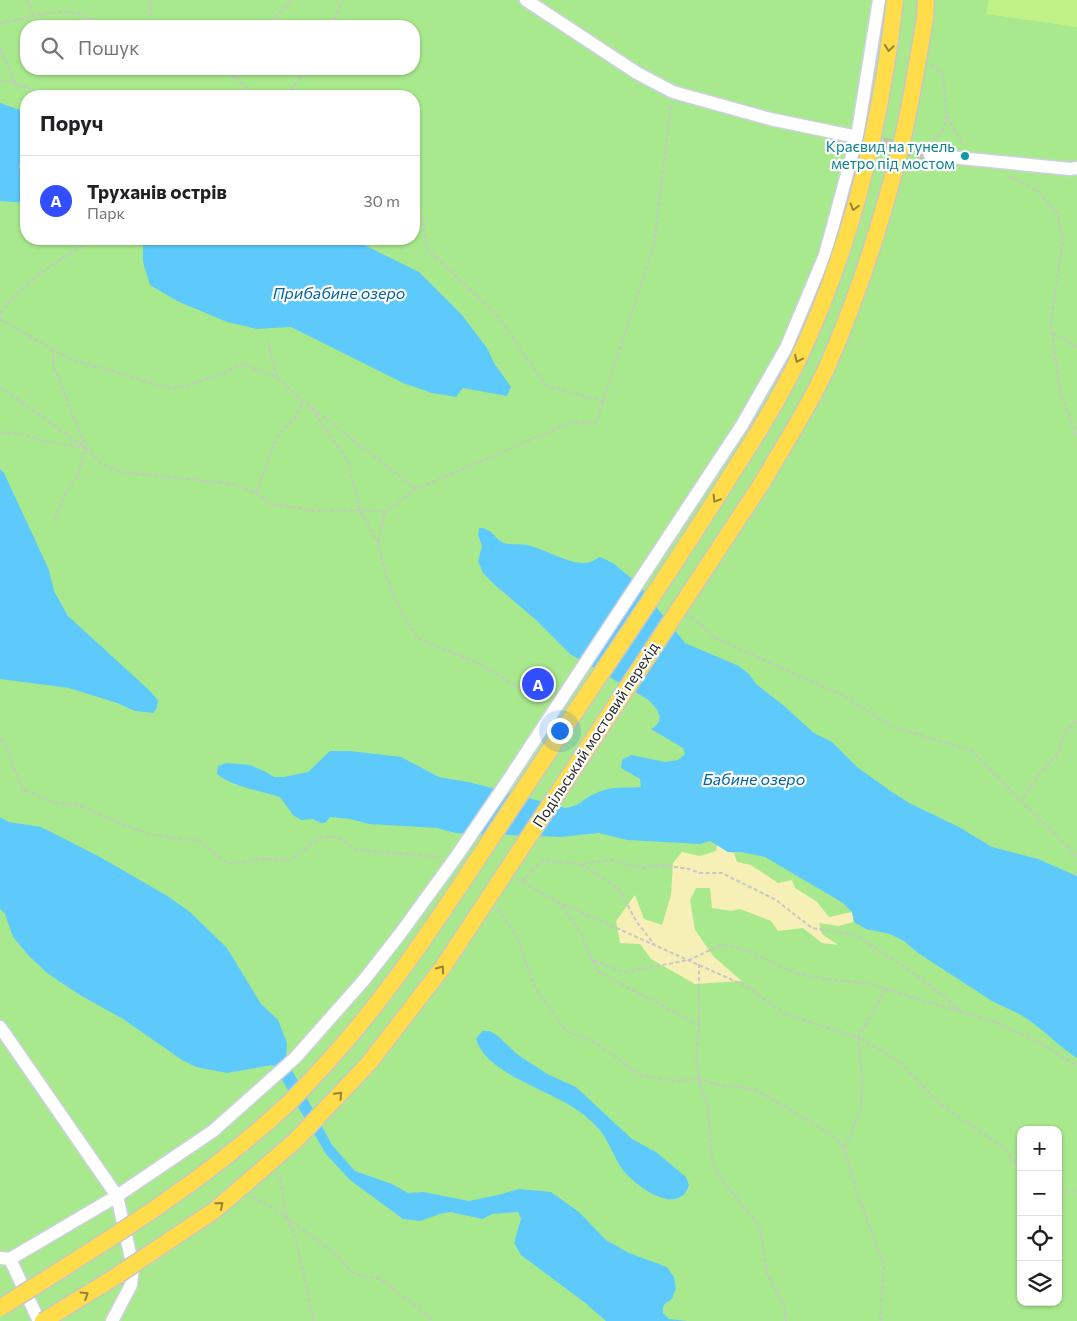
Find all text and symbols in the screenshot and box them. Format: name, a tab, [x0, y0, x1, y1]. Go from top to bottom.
search box	[20, 20, 420, 75]
icon: search	[38, 34, 66, 62]
text: Пошук	[78, 36, 139, 59]
one-way arrow	[884, 45, 895, 53]
text: Поруч	[40, 110, 103, 135]
place label: Краєвид на тунель метро під мостом	[826, 137, 955, 172]
marker: Краєвид на тунель метро під мостом	[959, 150, 971, 162]
text: Труханів острів	[87, 180, 227, 203]
text: A	[50, 191, 62, 210]
text: 30 m	[363, 191, 400, 210]
one-way arrow	[850, 202, 860, 211]
text: Парк	[87, 203, 125, 222]
water label: Прибабине озеро	[273, 283, 405, 302]
one-way arrow	[794, 354, 804, 363]
one-way arrow	[712, 494, 722, 503]
street label: Подільський мостовий перехід	[529, 638, 662, 830]
pin: A	[522, 665, 554, 703]
your location	[547, 718, 573, 744]
water label: Бабине озеро	[703, 769, 805, 788]
one-way arrow	[435, 965, 444, 974]
one-way arrow	[333, 1091, 342, 1100]
map controls	[1017, 1126, 1062, 1306]
button: +	[1017, 1126, 1062, 1171]
button: −	[1017, 1171, 1062, 1216]
one-way arrow	[214, 1203, 223, 1211]
button: locate	[1017, 1216, 1062, 1261]
button: layers	[1017, 1261, 1062, 1306]
one-way arrow	[79, 1292, 88, 1302]

